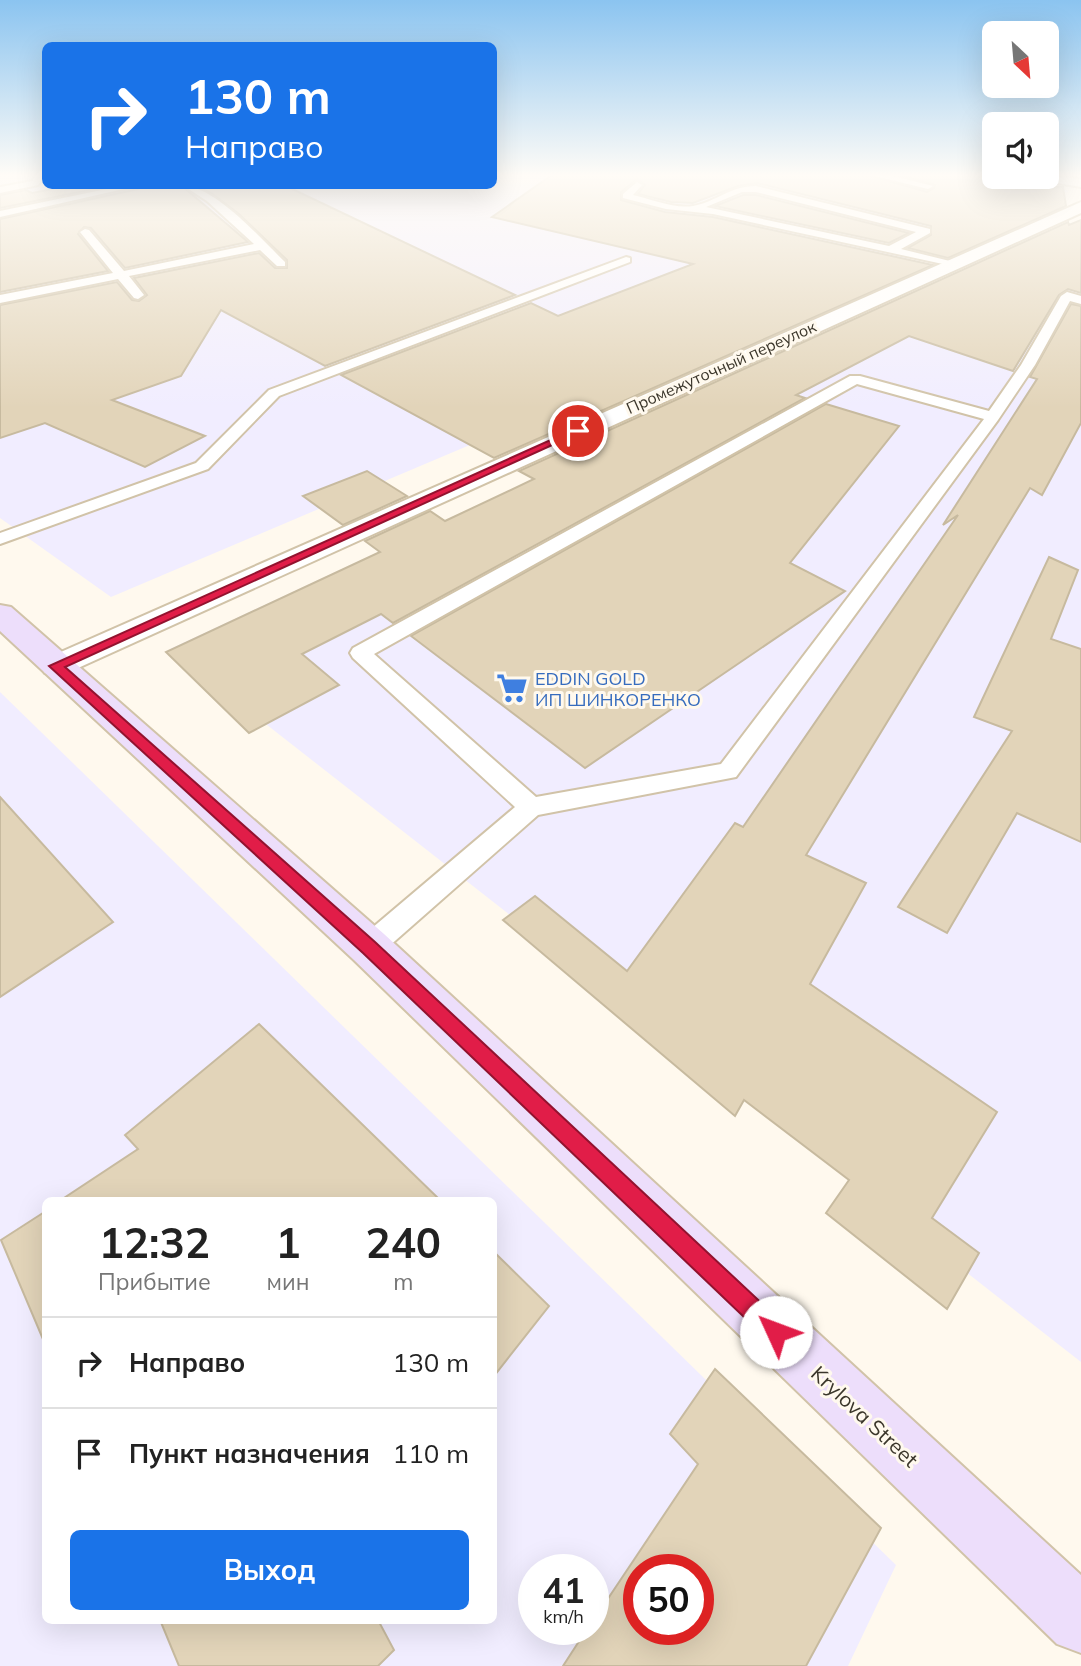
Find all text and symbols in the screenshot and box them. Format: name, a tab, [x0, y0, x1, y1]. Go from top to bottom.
north arrow	[982, 21, 1059, 98]
map controls	[982, 21, 1059, 189]
text: 130 m	[185, 65, 331, 126]
icon: right	[70, 70, 161, 161]
button: sound	[982, 112, 1059, 189]
text: Направо	[185, 126, 324, 166]
street label: Промежуточный переулок	[623, 316, 819, 418]
pin	[548, 401, 608, 461]
icon: arrive	[559, 412, 597, 450]
place label: EDDIN GOLD ИП ШИНКОРЕНКО	[535, 667, 701, 711]
supermarket icon: EDDIN GOLD ИП ШИНКОРЕНКО	[495, 671, 529, 705]
text: 12:32	[99, 1216, 210, 1269]
text: 1	[275, 1216, 301, 1269]
text: 240	[365, 1216, 441, 1269]
text: Прибытие	[98, 1267, 211, 1296]
text: мин	[267, 1267, 310, 1296]
text: m	[393, 1267, 413, 1296]
position arrow	[739, 1295, 813, 1369]
icon: right	[70, 1344, 108, 1382]
text: Направо	[129, 1346, 245, 1379]
text: 130 m	[393, 1346, 469, 1379]
street label: Krylova Street	[806, 1360, 924, 1472]
icon: arrive	[70, 1435, 108, 1473]
text: Пункт назначения	[129, 1437, 370, 1470]
text: 110 m	[393, 1437, 469, 1470]
button: Выход	[70, 1530, 469, 1610]
speed limit sign: 50	[623, 1554, 714, 1645]
text: 41	[542, 1568, 585, 1612]
text: km/h	[543, 1605, 584, 1628]

